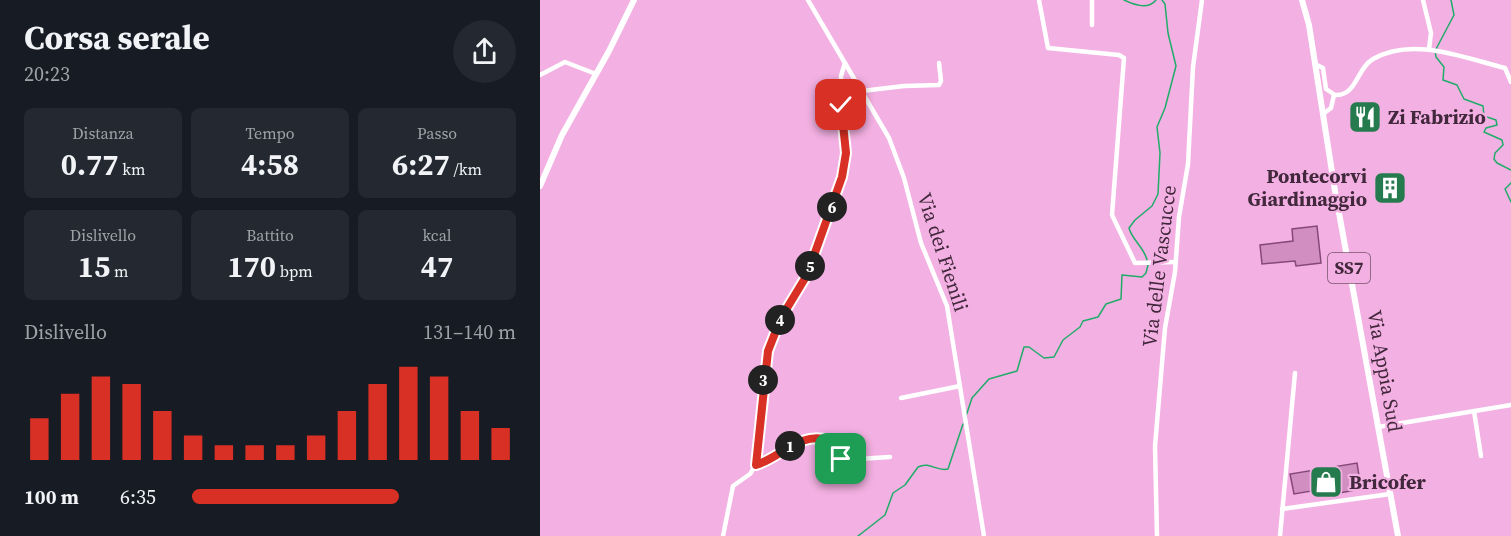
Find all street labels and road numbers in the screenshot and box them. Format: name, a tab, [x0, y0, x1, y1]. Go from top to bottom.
street label: Via delle Vascucce	[1135, 183, 1183, 349]
street label: Via dei Fienili	[911, 189, 975, 315]
road number: SS7	[1328, 253, 1370, 283]
street label: Via Appia Sud	[1361, 308, 1410, 435]

